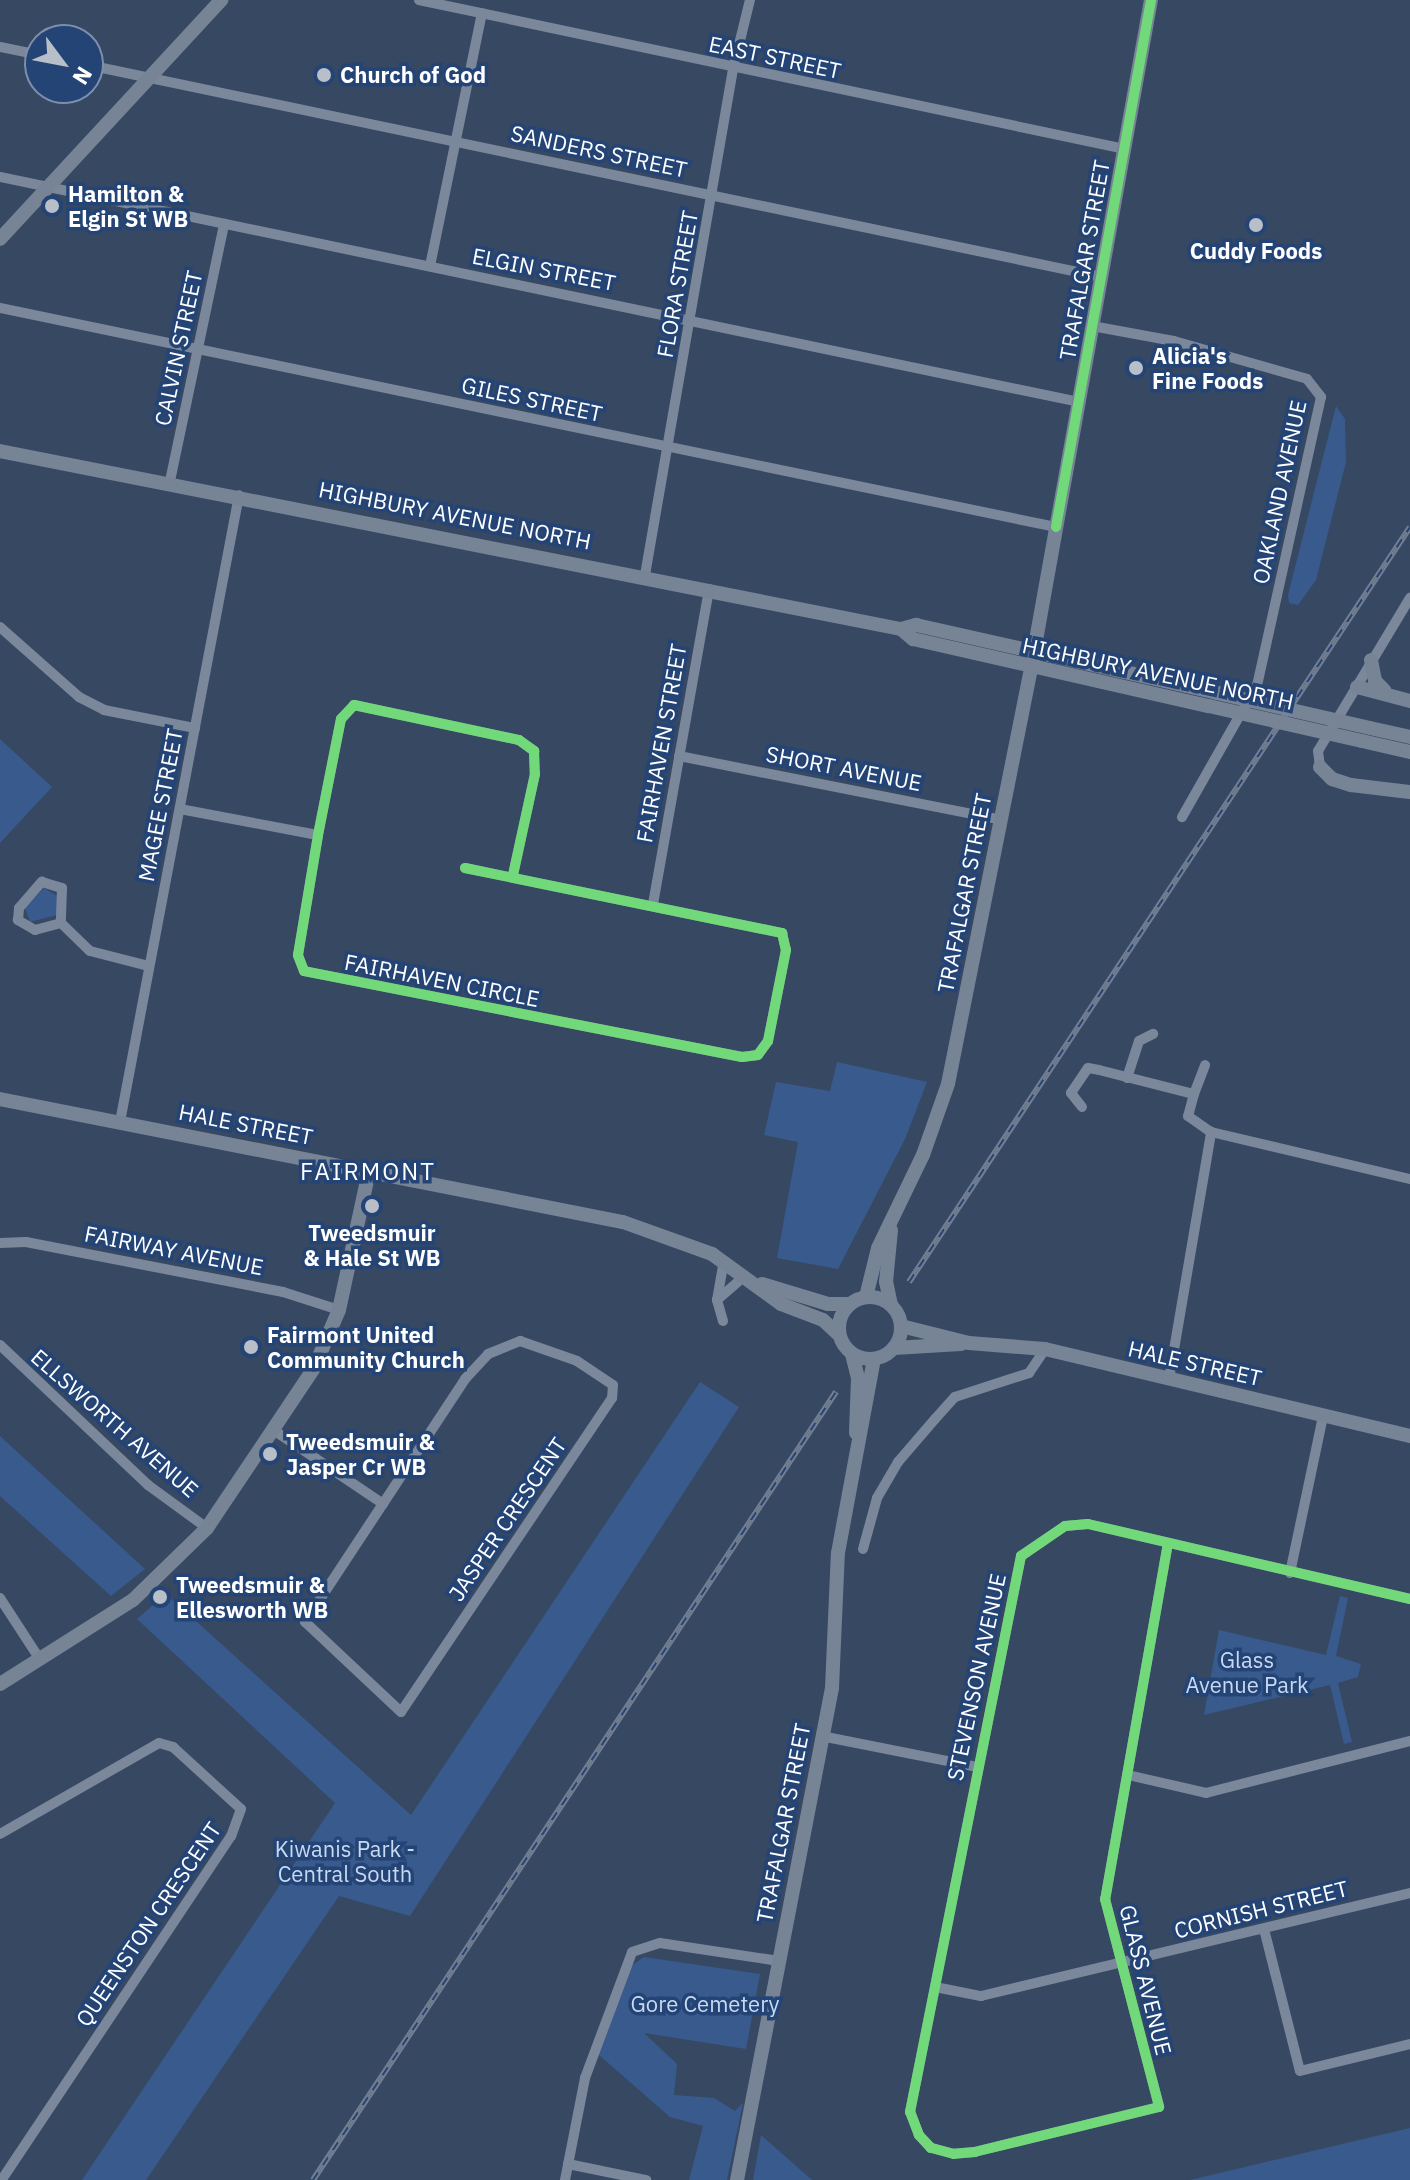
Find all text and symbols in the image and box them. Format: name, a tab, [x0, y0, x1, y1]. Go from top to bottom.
north arrow	[24, 24, 104, 104]
street label: EAST STREET	[706, 30, 844, 84]
text: N	[67, 61, 100, 90]
place label: Church of God	[340, 62, 486, 88]
marker: Church of God	[315, 66, 333, 84]
street label: SANDERS STREET	[508, 119, 690, 183]
street label: TRAFALGAR STREET	[1053, 158, 1115, 362]
place label: Hamilton & Elgin St WB	[68, 180, 188, 232]
marker: Hamilton & Elgin St WB	[43, 197, 61, 215]
street label: FLORA STREET	[651, 208, 703, 360]
marker: Cuddy Foods	[1247, 216, 1265, 234]
place label: Cuddy Foods	[1190, 238, 1322, 264]
street label: ELGIN STREET	[470, 242, 618, 296]
street label: CALVIN STREET	[149, 268, 207, 428]
place label: Alicia's Fine Foods	[1152, 342, 1263, 394]
marker: Alicia's Fine Foods	[1127, 359, 1145, 377]
street label: GILES STREET	[459, 371, 605, 427]
street label: OAKLAND AVENUE	[1247, 398, 1311, 586]
street label: HIGHBURY AVENUE NORTH	[317, 476, 593, 554]
street label: HIGHBURY AVENUE NORTH	[1020, 631, 1296, 715]
street label: FAIRHAVEN STREET	[631, 642, 691, 844]
street label: MAGEE STREET	[132, 726, 188, 884]
street label: SHORT AVENUE	[764, 740, 924, 796]
street label: TRAFALGAR STREET	[932, 791, 996, 995]
street label: FAIRHAVEN CIRCLE	[342, 948, 542, 1012]
street label: HALE STREET	[177, 1098, 315, 1150]
district label: FAIRMONT	[300, 1158, 436, 1186]
marker: Tweedsmuir & Hale St WB	[363, 1197, 381, 1215]
place label: Tweedsmuir & Hale St WB	[303, 1219, 441, 1270]
street label: FAIRWAY AVENUE	[82, 1220, 266, 1280]
place label: Fairmont United Community Church	[267, 1321, 465, 1372]
street label: HALE STREET	[1126, 1335, 1264, 1391]
marker: Fairmont United Community Church	[242, 1338, 260, 1356]
street label: ELLSWORTH AVENUE	[26, 1343, 204, 1503]
place label: Tweedsmuir & Jasper Cr WB	[286, 1428, 435, 1480]
street label: JASPER CRESCENT	[443, 1432, 571, 1606]
marker: Tweedsmuir & Jasper Cr WB	[261, 1445, 279, 1463]
place label: Tweedsmuir & Ellesworth WB	[176, 1571, 328, 1622]
street label: STEVENSON AVENUE	[941, 1571, 1011, 1783]
marker: Tweedsmuir & Ellesworth WB	[151, 1588, 169, 1606]
park label: Glass Avenue Park	[1185, 1646, 1309, 1698]
street label: TRAFALGAR STREET	[751, 1721, 815, 1925]
street label: QUEENSTON CRESCENT	[70, 1817, 226, 2031]
park label: Kiwanis Park - Central South	[275, 1835, 415, 1886]
street label: CORNISH STREET	[1171, 1875, 1351, 1943]
street label: GLASS AVENUE	[1115, 1902, 1177, 2058]
park label: Gore Cemetery	[631, 1991, 779, 2017]

